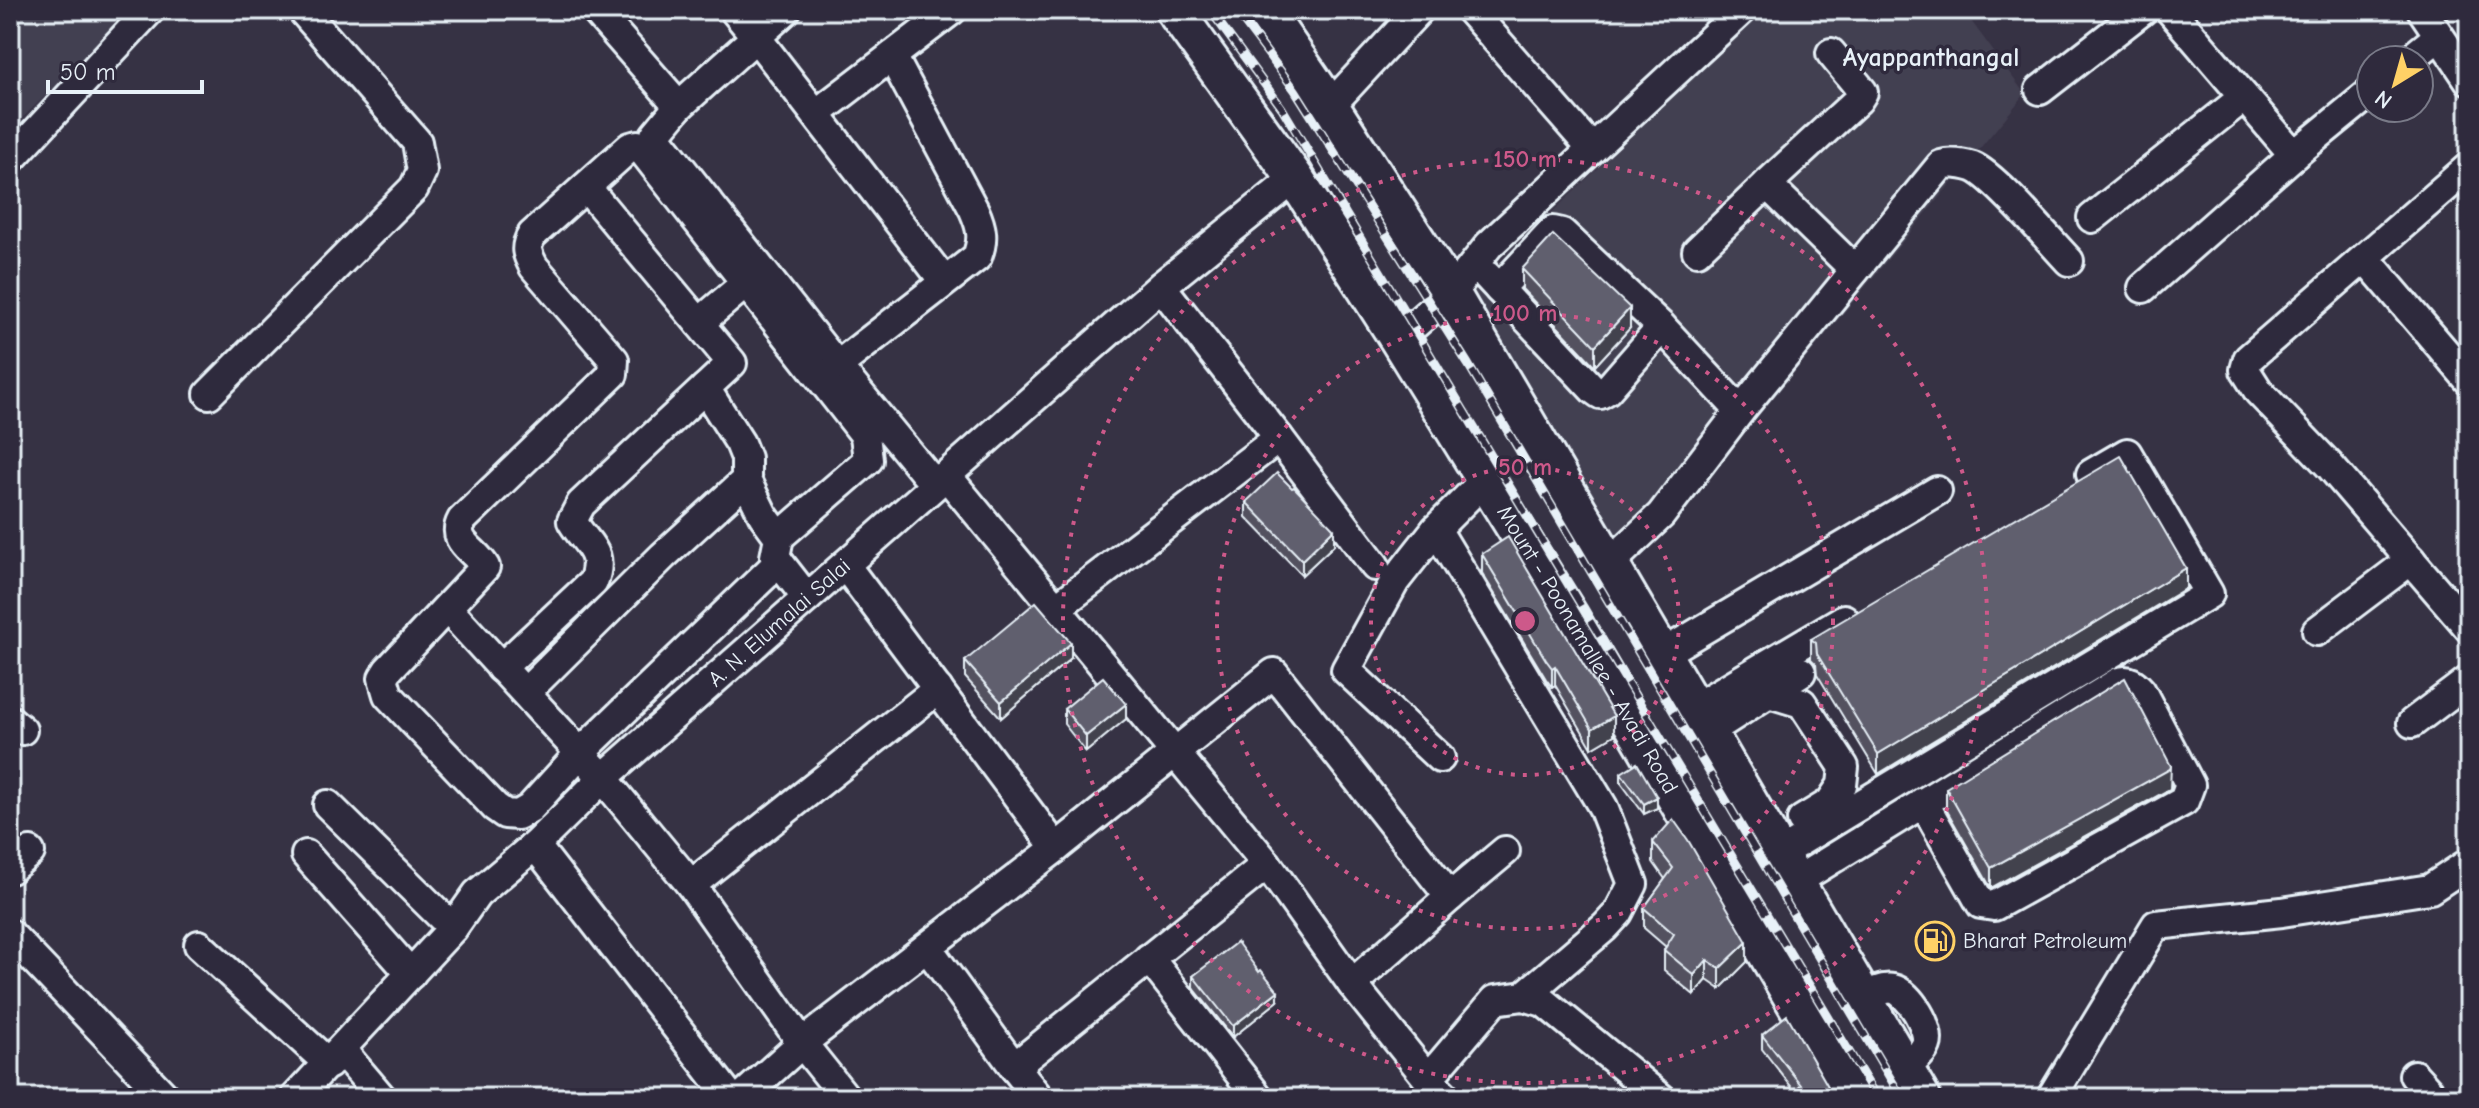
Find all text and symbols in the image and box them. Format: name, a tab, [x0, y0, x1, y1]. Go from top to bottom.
district label: Ayappanthangal	[1843, 43, 2019, 73]
scale bar	[48, 44, 202, 94]
north arrow	[2355, 44, 2435, 124]
text: 50 m	[60, 58, 116, 86]
text: N	[2370, 84, 2397, 114]
text: 150 m	[1493, 145, 1557, 173]
text: 100 m	[1493, 299, 1557, 327]
text: 50 m	[1498, 453, 1552, 481]
street label: Mount - Poonamallee - Avadi Road	[1491, 501, 1683, 798]
street label: A. N. Elumalai Salai	[703, 553, 856, 692]
centre of rings	[1511, 607, 1539, 635]
fuel station icon: Bharat Petroleum	[1914, 920, 1956, 962]
place label: Bharat Petroleum	[1963, 928, 2127, 954]

